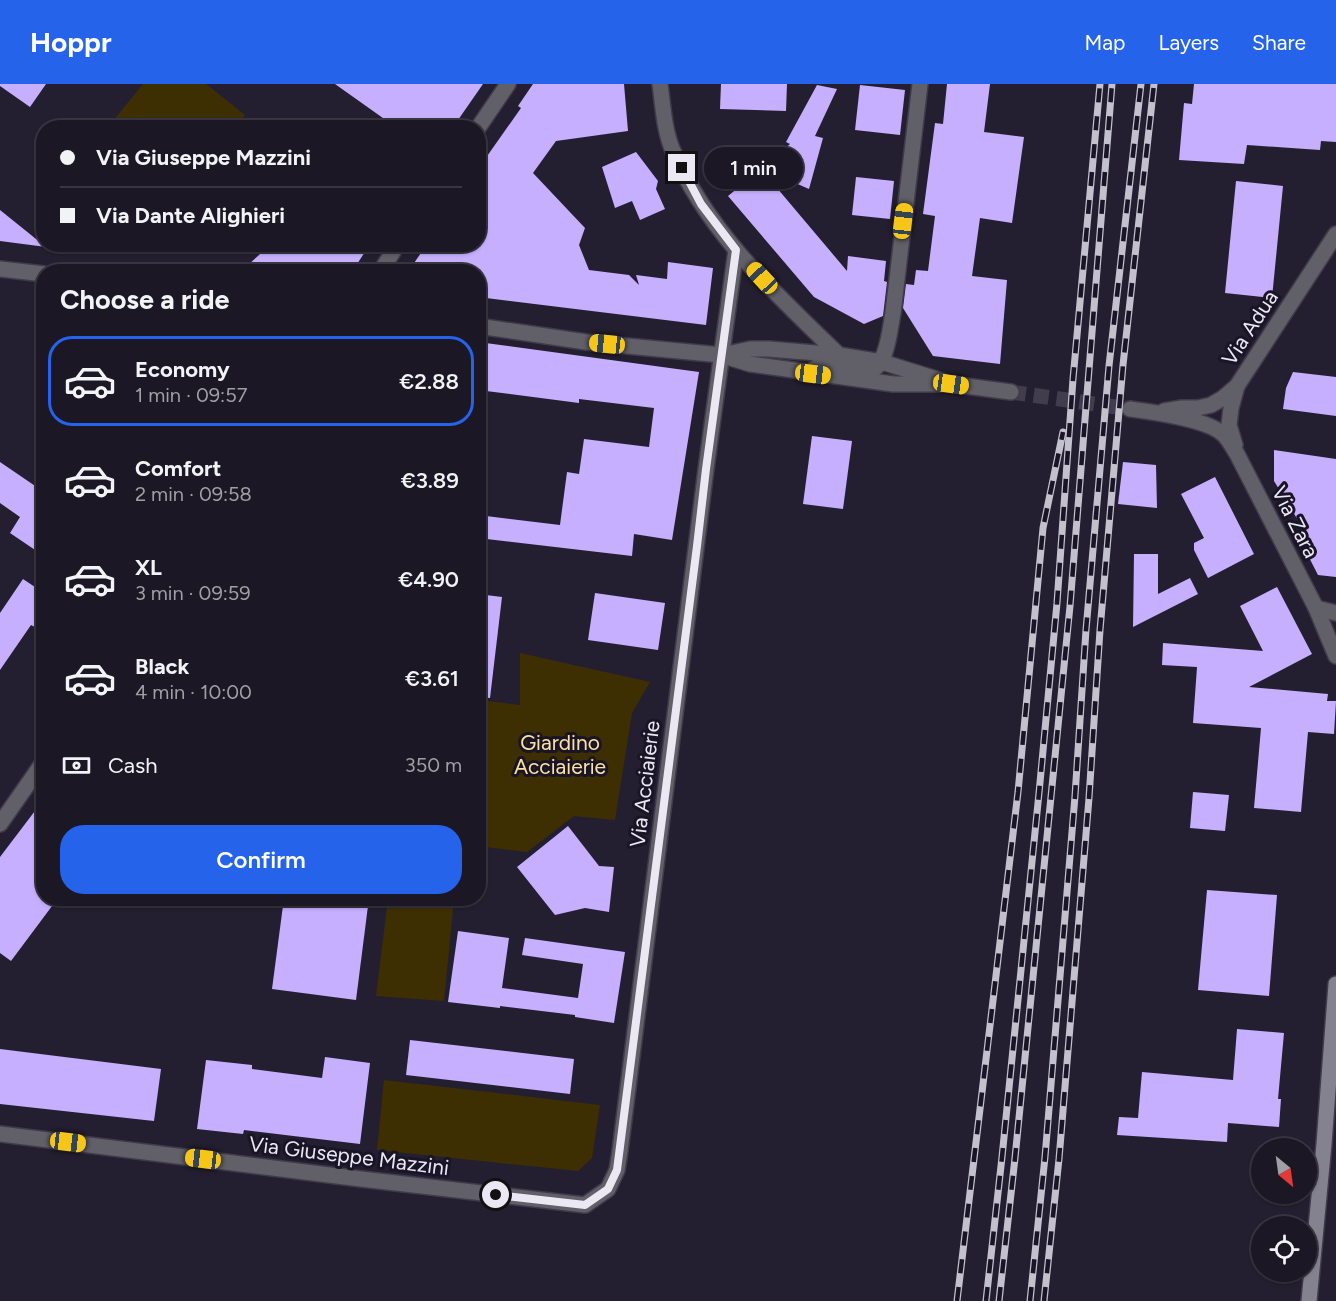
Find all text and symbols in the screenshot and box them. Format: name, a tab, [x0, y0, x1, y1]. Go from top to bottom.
text: Hoppr	[30, 25, 112, 59]
text: Map	[1085, 30, 1125, 55]
text: Layers	[1158, 30, 1219, 55]
text: Share	[1252, 30, 1306, 55]
text: Via Giuseppe Mazzini	[96, 144, 311, 171]
callout: 1 min	[703, 147, 802, 189]
route end	[668, 154, 695, 181]
text: 1 min	[730, 156, 777, 180]
text: Via Dante Alighieri	[96, 202, 285, 229]
car	[892, 202, 914, 240]
car	[743, 259, 781, 297]
text: Choose a ride	[60, 283, 229, 316]
street label: Via Adua	[1216, 286, 1283, 370]
car	[588, 333, 626, 355]
icon: car	[63, 354, 117, 408]
text: Economy	[135, 356, 230, 383]
car	[794, 363, 832, 385]
text: €2.88	[399, 368, 459, 395]
car	[932, 373, 970, 395]
text: 1 min · 09:57	[135, 383, 247, 407]
icon: car	[63, 453, 117, 507]
text: Comfort	[135, 455, 221, 482]
text: €3.89	[401, 467, 459, 494]
text: 2 min · 09:58	[135, 482, 252, 506]
street label: Via Zara	[1267, 482, 1324, 562]
icon: car	[63, 552, 117, 606]
text: XL	[135, 554, 162, 581]
text: €4.90	[398, 566, 459, 593]
text: 3 min · 09:59	[135, 581, 251, 605]
icon: car	[63, 651, 117, 705]
text: Black	[135, 653, 189, 680]
text: €3.61	[405, 665, 459, 692]
text: 4 min · 10:00	[135, 680, 252, 704]
street label: Via Acciaierie	[624, 719, 665, 849]
park label: Giardino Acciaierie	[514, 730, 606, 779]
icon: cash	[60, 749, 93, 782]
text: Cash	[108, 752, 158, 779]
text: 350 m	[405, 753, 462, 777]
button: Confirm	[60, 825, 462, 894]
car	[49, 1131, 87, 1153]
street label: Via Giuseppe Mazzini	[248, 1131, 450, 1180]
north arrow	[1251, 1138, 1317, 1204]
map controls	[1251, 1138, 1317, 1282]
car	[184, 1148, 222, 1170]
route start	[482, 1181, 509, 1208]
button: locate	[1251, 1216, 1317, 1282]

